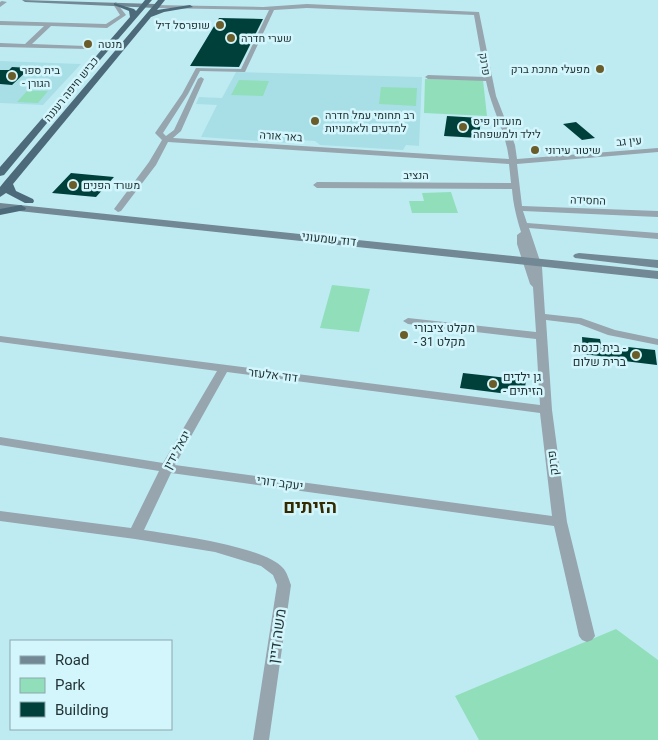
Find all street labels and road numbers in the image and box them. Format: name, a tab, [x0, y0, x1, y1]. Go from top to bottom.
street label: פרנק	[476, 52, 493, 77]
street label: כביש חיפה רעננה	[42, 55, 101, 124]
street label: באר אורה	[259, 129, 303, 145]
street label: עין גב	[616, 134, 642, 149]
street label: הנציב	[403, 169, 429, 182]
street label: החסידה	[570, 193, 606, 208]
street label: דוד שמעוני	[301, 229, 357, 249]
street label: דוד אלעזר	[247, 365, 299, 385]
street label: יגאל ידין	[161, 428, 193, 472]
street label: פרנק	[545, 450, 561, 476]
street label: יעקב דורי	[256, 473, 304, 493]
street label: משה דיין	[264, 607, 290, 665]

